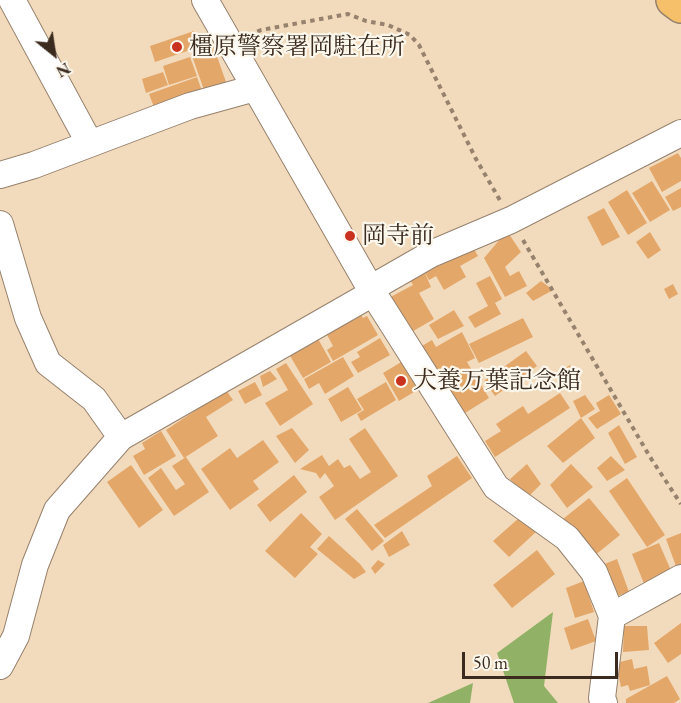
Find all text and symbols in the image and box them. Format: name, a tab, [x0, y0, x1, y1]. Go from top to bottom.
north arrow	[24, 24, 84, 84]
place label: 橿原警察署岡駐在所	[189, 33, 405, 61]
marker: 橿原警察署岡駐在所	[170, 40, 184, 54]
text: N	[52, 58, 74, 82]
place label: 岡寺前	[362, 222, 434, 250]
marker: 岡寺前	[343, 229, 357, 243]
place label: 犬養万葉記念館	[413, 367, 581, 395]
marker: 犬養万葉記念館	[394, 374, 408, 388]
scale bar	[465, 640, 621, 678]
text: 50 m	[473, 651, 508, 674]

